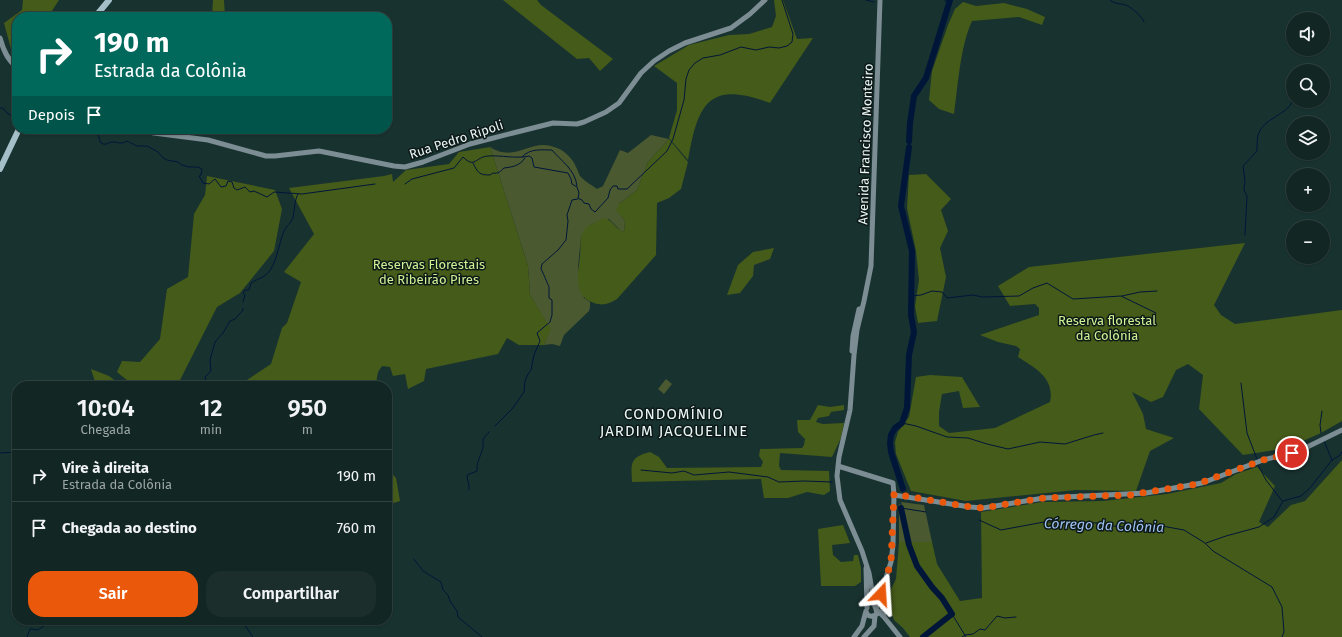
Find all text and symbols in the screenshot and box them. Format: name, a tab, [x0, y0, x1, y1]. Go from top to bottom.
map controls	[1286, 12, 1330, 264]
button: sound	[1286, 12, 1330, 56]
text: 190 m	[94, 26, 169, 59]
icon: right	[28, 28, 80, 80]
text: Estrada da Colônia	[94, 60, 247, 82]
street label: Avenida Francisco Monteiro	[855, 63, 876, 225]
button: search	[1286, 64, 1330, 108]
icon: arrive	[83, 104, 105, 126]
text: Depois	[28, 106, 75, 124]
button: layers	[1286, 116, 1330, 160]
street label: Rua Pedro Ripoli	[407, 117, 505, 162]
button: +	[1286, 168, 1330, 212]
button: −	[1286, 220, 1330, 264]
park label: Reservas Florestais de Ribeirão Pires	[373, 257, 485, 287]
park label: Reserva florestal da Colônia	[1058, 313, 1156, 343]
text: 10:04	[77, 394, 135, 422]
text: 12	[199, 394, 223, 422]
text: 950	[287, 394, 327, 422]
district label: CONDOMÍNIO JARDIM JACQUELINE	[600, 405, 748, 440]
text: Chegada	[81, 422, 131, 437]
text: min	[200, 422, 222, 437]
text: m	[302, 422, 313, 437]
pin	[1275, 436, 1309, 470]
icon: arrive	[1281, 442, 1303, 464]
text: Vire à direita	[62, 459, 149, 477]
icon: right	[28, 465, 50, 487]
text: 190 m	[336, 467, 376, 485]
text: Estrada da Colônia	[62, 477, 172, 492]
water label: Córrego da Colônia	[1044, 515, 1164, 536]
icon: arrive	[28, 517, 50, 539]
text: Chegada ao destino	[62, 519, 197, 537]
text: 760 m	[336, 519, 376, 537]
button: Sair	[28, 571, 198, 617]
button: Compartilhar	[206, 571, 376, 617]
position arrow	[860, 573, 902, 615]

